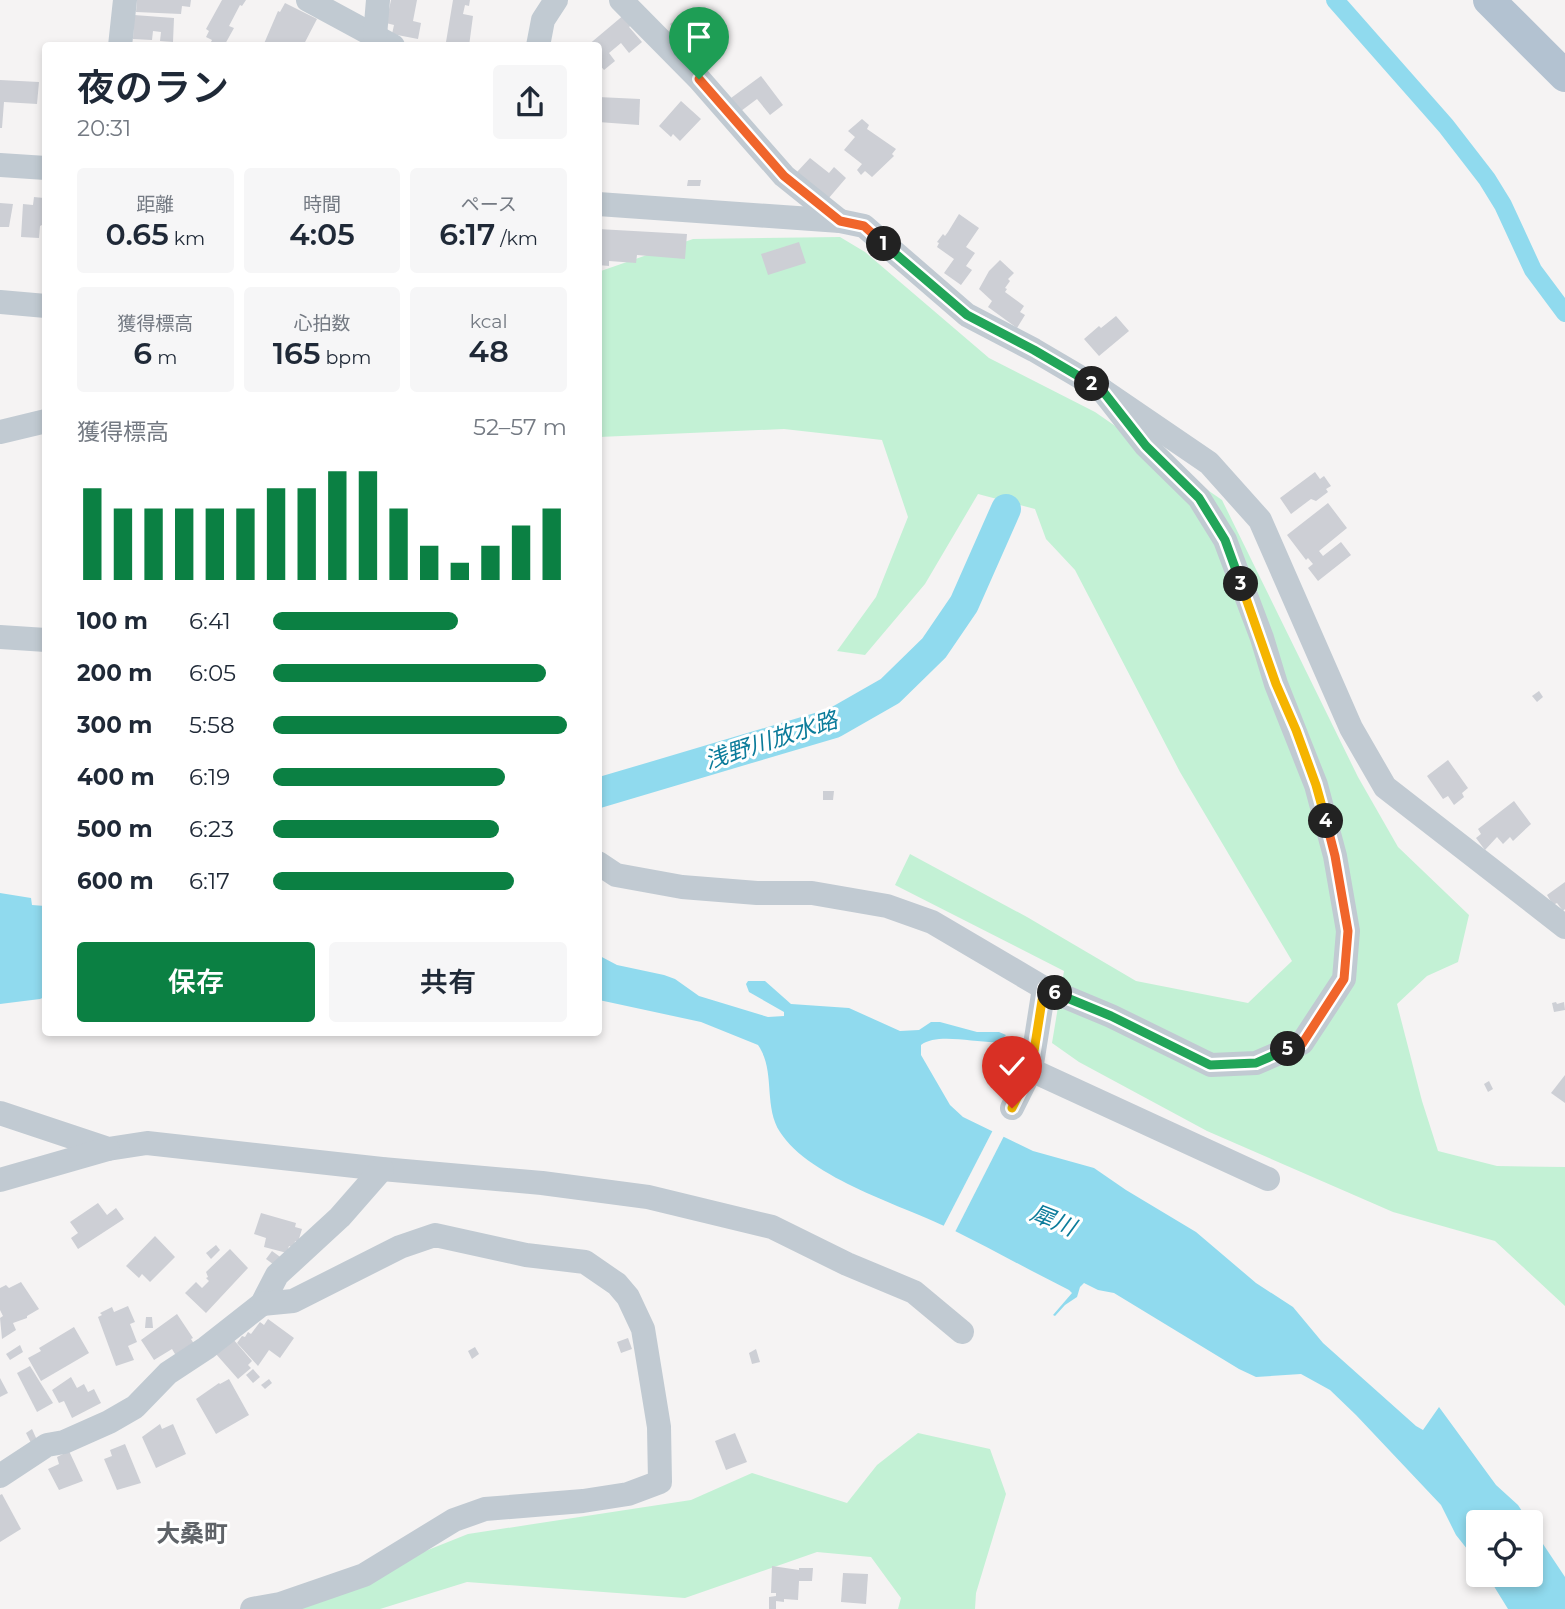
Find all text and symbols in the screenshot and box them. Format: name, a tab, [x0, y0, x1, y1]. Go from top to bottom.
pin	[669, 7, 729, 79]
icon: arrive	[680, 18, 718, 56]
text: 夜のラン	[77, 64, 229, 111]
button: share	[493, 65, 567, 139]
text: 20:31	[77, 114, 131, 142]
text: 距離	[136, 193, 174, 216]
text: 時間	[303, 193, 341, 216]
text: ペース	[461, 193, 517, 216]
text: 0.65	[106, 216, 169, 253]
text: 4:05	[289, 216, 355, 253]
text: 6:17	[439, 216, 495, 253]
pin: 1	[866, 226, 902, 262]
text: km	[169, 227, 205, 250]
text: /km	[495, 227, 538, 250]
text: 1	[880, 232, 887, 255]
text: kcal	[470, 310, 508, 333]
text: 獲得標高	[117, 312, 193, 335]
text: 心拍数	[293, 312, 351, 335]
text: 48	[469, 333, 509, 370]
text: 6	[133, 335, 152, 372]
text: 165	[273, 335, 320, 372]
text: m	[152, 346, 177, 369]
text: bpm	[320, 346, 371, 369]
pin: 2	[1074, 366, 1110, 402]
text: 2	[1086, 372, 1097, 395]
text: 52–57 m	[473, 413, 567, 441]
text: 獲得標高	[77, 418, 169, 446]
pin: 3	[1224, 566, 1258, 602]
text: 3	[1235, 572, 1246, 595]
text: 100 m	[77, 607, 148, 635]
text: 6:41	[189, 607, 231, 635]
text: 200 m	[77, 659, 152, 687]
text: 6:05	[189, 659, 236, 687]
water label: 浅野川放水路	[701, 705, 843, 775]
text: 300 m	[77, 711, 153, 739]
text: 5:58	[189, 711, 235, 739]
text: 400 m	[77, 763, 155, 791]
text: 6:19	[189, 763, 230, 791]
pin: 4	[1308, 804, 1344, 838]
text: 4	[1319, 809, 1332, 832]
text: 500 m	[77, 815, 153, 843]
text: 6:23	[189, 815, 234, 843]
text: 600 m	[77, 867, 154, 895]
text: 6:17	[189, 867, 230, 895]
button: 保存	[77, 942, 315, 1022]
button: 共有	[329, 942, 567, 1022]
pin: 6	[1038, 976, 1072, 1010]
text: 6	[1048, 981, 1061, 1004]
pin: 5	[1270, 1032, 1306, 1066]
pin	[982, 1036, 1042, 1108]
text: 5	[1282, 1037, 1293, 1060]
icon: check	[993, 1047, 1031, 1085]
water label: 犀川	[1026, 1198, 1082, 1243]
map controls	[1466, 1510, 1543, 1587]
button: locate	[1466, 1510, 1543, 1587]
district label: 大桑町	[156, 1519, 228, 1548]

